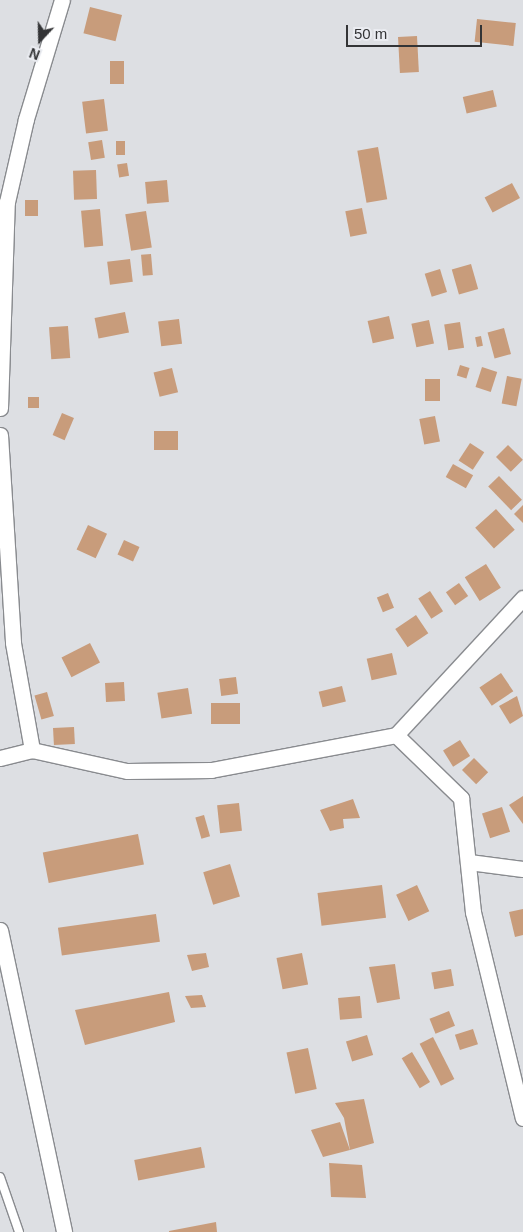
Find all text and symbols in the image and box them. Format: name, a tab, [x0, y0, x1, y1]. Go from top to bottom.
north arrow	[15, 15, 65, 65]
scale bar	[348, 15, 484, 47]
text: 50 m	[354, 25, 387, 42]
text: N	[27, 45, 42, 63]

